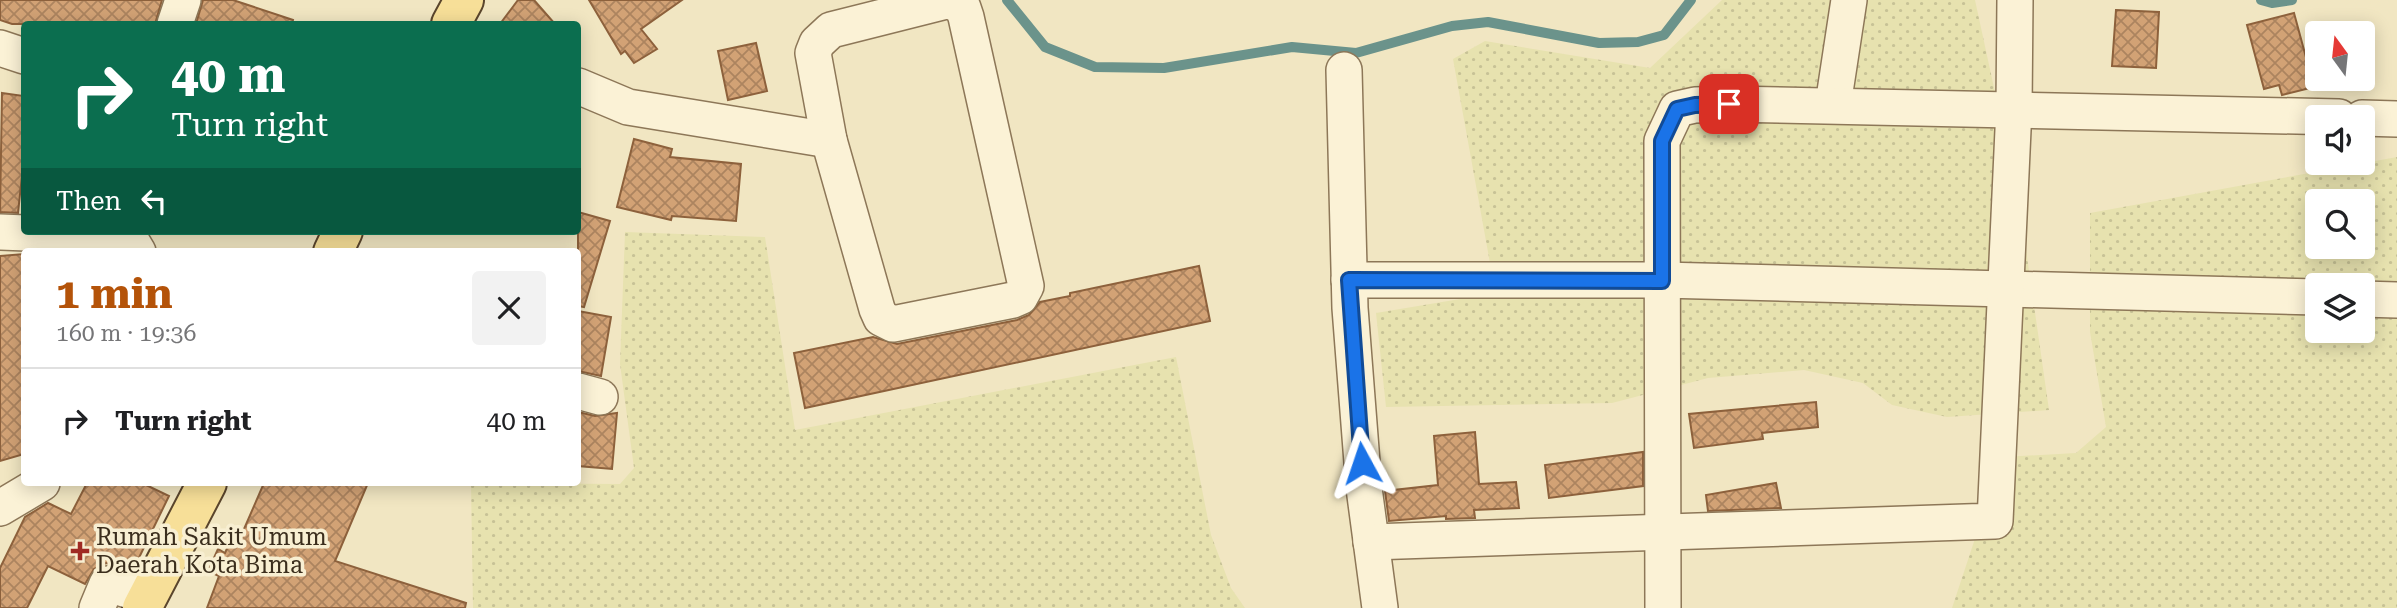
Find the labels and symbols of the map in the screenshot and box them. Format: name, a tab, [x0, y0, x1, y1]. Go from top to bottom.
north arrow	[2305, 21, 2375, 91]
pin	[1699, 74, 1759, 134]
position arrow	[1325, 426, 1399, 500]
place label: Rumah Sakit Umum Daerah Kota Bima	[96, 523, 327, 579]
marker: Rumah Sakit Umum Daerah Kota Bima	[70, 541, 90, 561]

